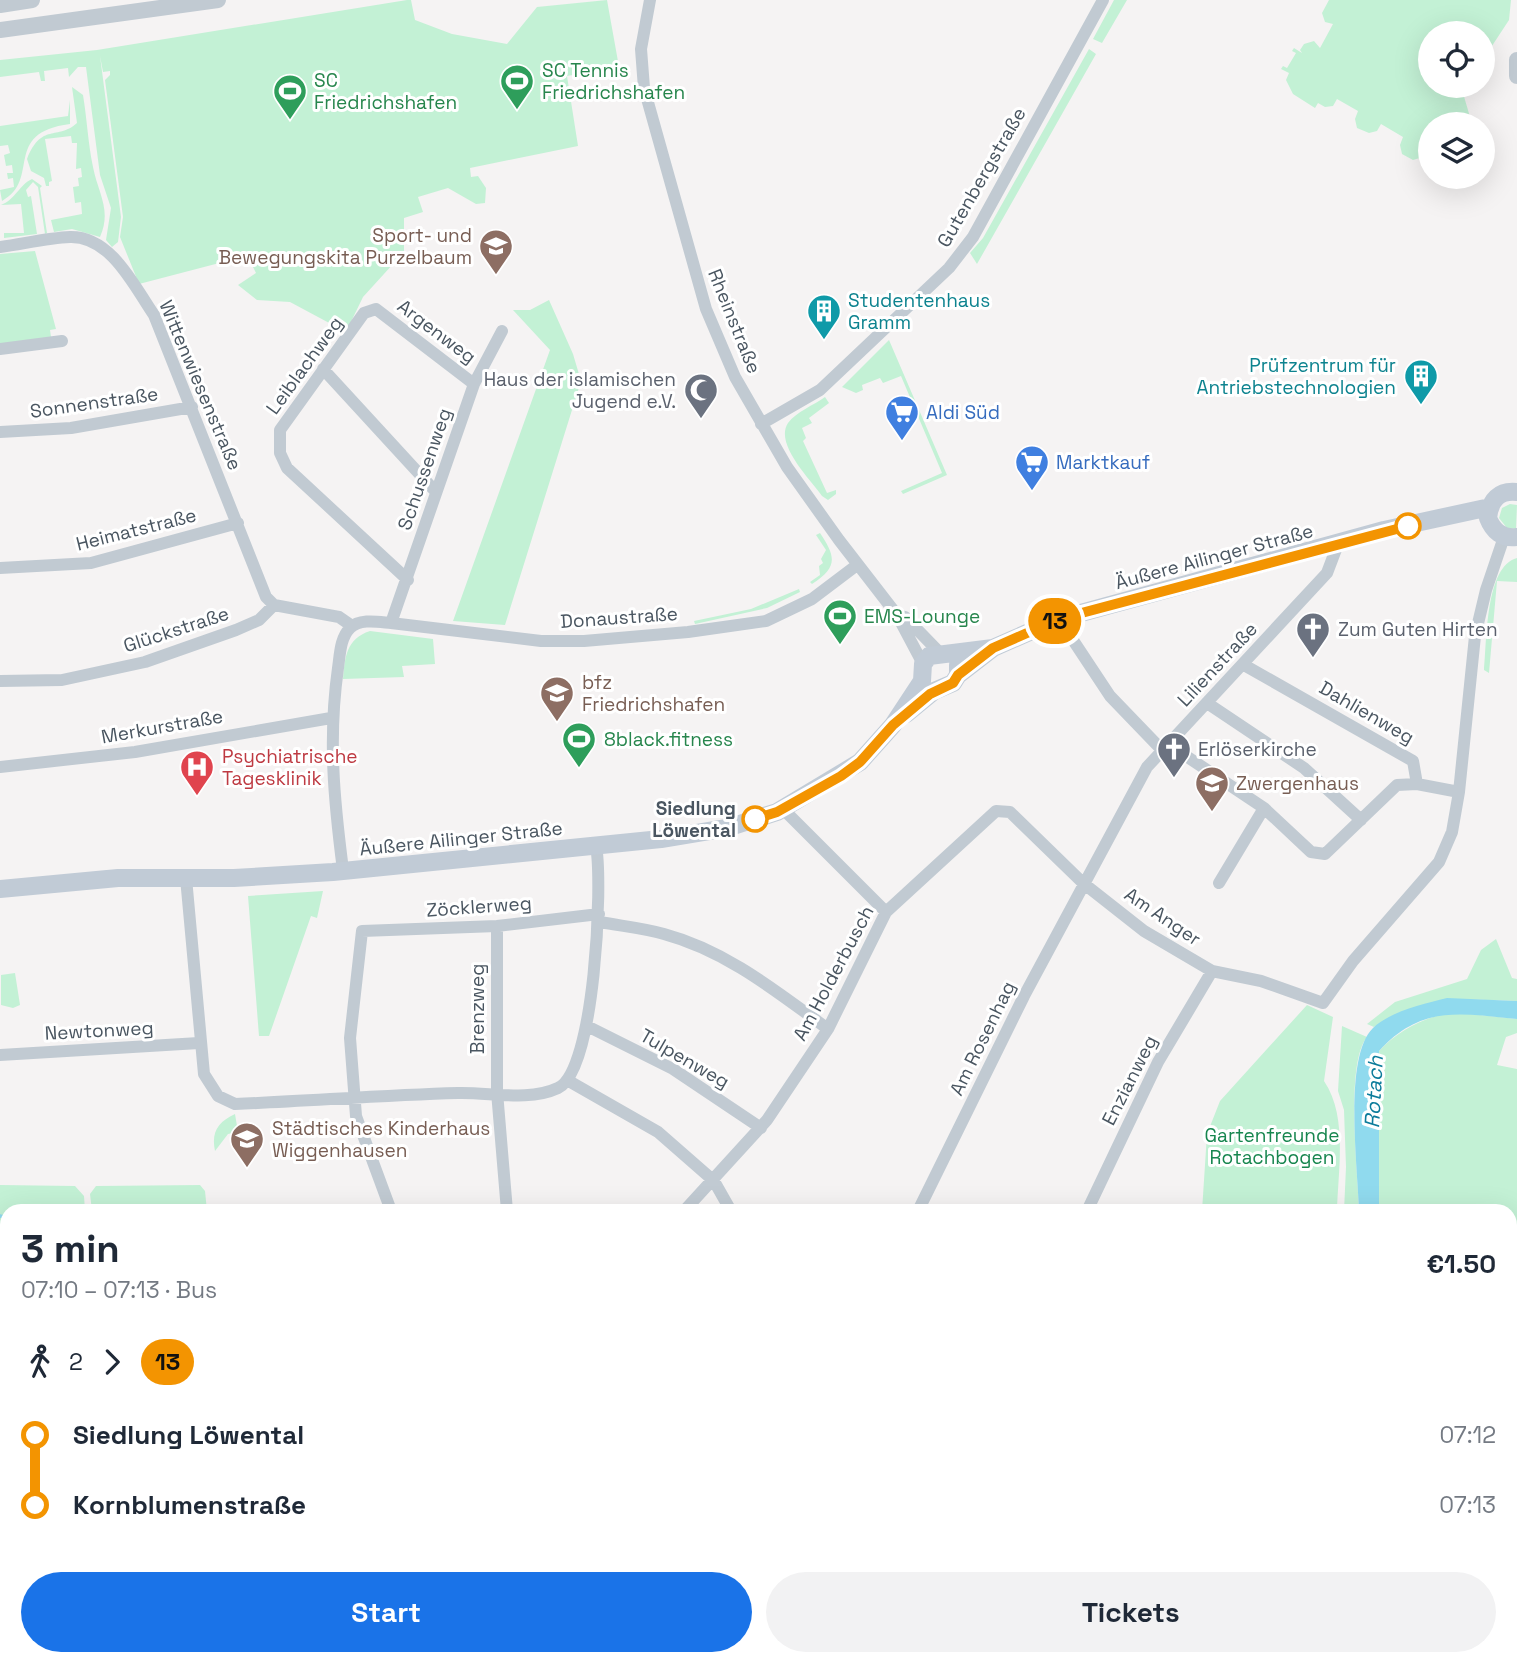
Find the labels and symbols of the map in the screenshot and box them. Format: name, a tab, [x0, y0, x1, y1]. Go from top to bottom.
place label: SC Tennis Friedrichshafen	[542, 58, 685, 105]
sports icon: SC Tennis Friedrichshafen	[498, 62, 536, 111]
place label: SC Friedrichshafen	[314, 68, 457, 115]
sports icon: SC Friedrichshafen	[271, 72, 309, 121]
street label: Gutenbergstraße	[931, 103, 1032, 252]
place label: Sport- und Bewegungskita Purzelbaum	[219, 223, 472, 270]
school or university icon: Sport- und Bewegungskita Purzelbaum	[477, 227, 515, 276]
street label: Rheinstraße	[702, 265, 767, 377]
place label: Studentenhaus Gramm	[848, 288, 990, 335]
building icon: Studentenhaus Gramm	[805, 292, 843, 341]
street label: Argenweg	[392, 294, 481, 369]
street label: Wittenwiesenstraße	[153, 296, 248, 474]
street label: Leiblachweg	[260, 311, 348, 419]
place label: Prüfzentrum für Antriebstechnologien	[1197, 353, 1396, 400]
building icon: Prüfzentrum für Antriebstechnologien	[1402, 357, 1440, 406]
place label: Haus der islamischen Jugend e.V.	[484, 367, 676, 414]
mosque icon: Haus der islamischen Jugend e.V.	[682, 371, 720, 420]
street label: Sonnenstraße	[28, 381, 160, 424]
supermarket icon: Aldi Süd	[883, 393, 921, 442]
place label: Aldi Süd	[926, 400, 1000, 425]
street label: Schussenweg	[392, 405, 457, 533]
supermarket icon: Marktkauf	[1013, 443, 1051, 492]
place label: Marktkauf	[1056, 450, 1150, 475]
street label: Heimatstraße	[73, 502, 199, 557]
unlabelled marker	[1395, 513, 1421, 539]
street label: Äußere Ailinger Straße	[1112, 518, 1316, 595]
sports icon: EMS-Lounge	[821, 597, 859, 646]
line badge: 13	[1024, 598, 1086, 644]
street label: Glückstraße	[120, 601, 232, 658]
street label: Donaustraße	[559, 601, 679, 634]
place label: EMS-Lounge	[864, 604, 980, 629]
church icon: Zum Guten Hirten	[1294, 610, 1332, 659]
street label: Lilienstraße	[1172, 617, 1263, 712]
place label: Zum Guten Hirten	[1338, 617, 1498, 642]
place label: bfz Friedrichshafen	[582, 670, 725, 717]
school or university icon: bfz Friedrichshafen	[538, 674, 576, 723]
street label: Dahlienweg	[1315, 675, 1419, 750]
street label: Merkurstraße	[99, 703, 225, 749]
sports icon: 8black.fitness	[560, 720, 598, 769]
place label: 8black.fitness	[604, 727, 733, 752]
church icon: Erlöserkirche	[1155, 730, 1193, 779]
place label: Erlöserkirche	[1198, 737, 1317, 762]
place label: Psychiatrische Tagesklinik	[222, 744, 358, 791]
hospital icon: Psychiatrische Tagesklinik	[178, 748, 216, 797]
school or university icon: Zwergenhaus	[1193, 764, 1231, 813]
place label: Zwergenhaus	[1236, 771, 1359, 796]
place label: Siedlung Löwental	[652, 796, 736, 843]
marker: Siedlung Löwental	[742, 806, 768, 832]
street label: Äußere Ailinger Straße	[358, 815, 564, 862]
street label: Am Anger	[1120, 882, 1206, 951]
street label: Zöcklerweg	[426, 890, 533, 923]
street label: Am Holderbusch	[787, 901, 880, 1045]
street label: Brenzweg	[465, 964, 490, 1054]
street label: Am Rosenhag	[944, 977, 1021, 1100]
street label: Newtonweg	[44, 1015, 154, 1046]
street label: Tulpenweg	[635, 1023, 734, 1094]
street label: Enzianweg	[1096, 1031, 1163, 1129]
water label: Rotach	[1358, 1054, 1389, 1129]
place label: Städtisches Kinderhaus Wiggenhausen	[272, 1116, 490, 1163]
school or university icon: Städtisches Kinderhaus Wiggenhausen	[228, 1120, 266, 1169]
park label: Gartenfreunde Rotachbogen	[1205, 1123, 1339, 1170]

